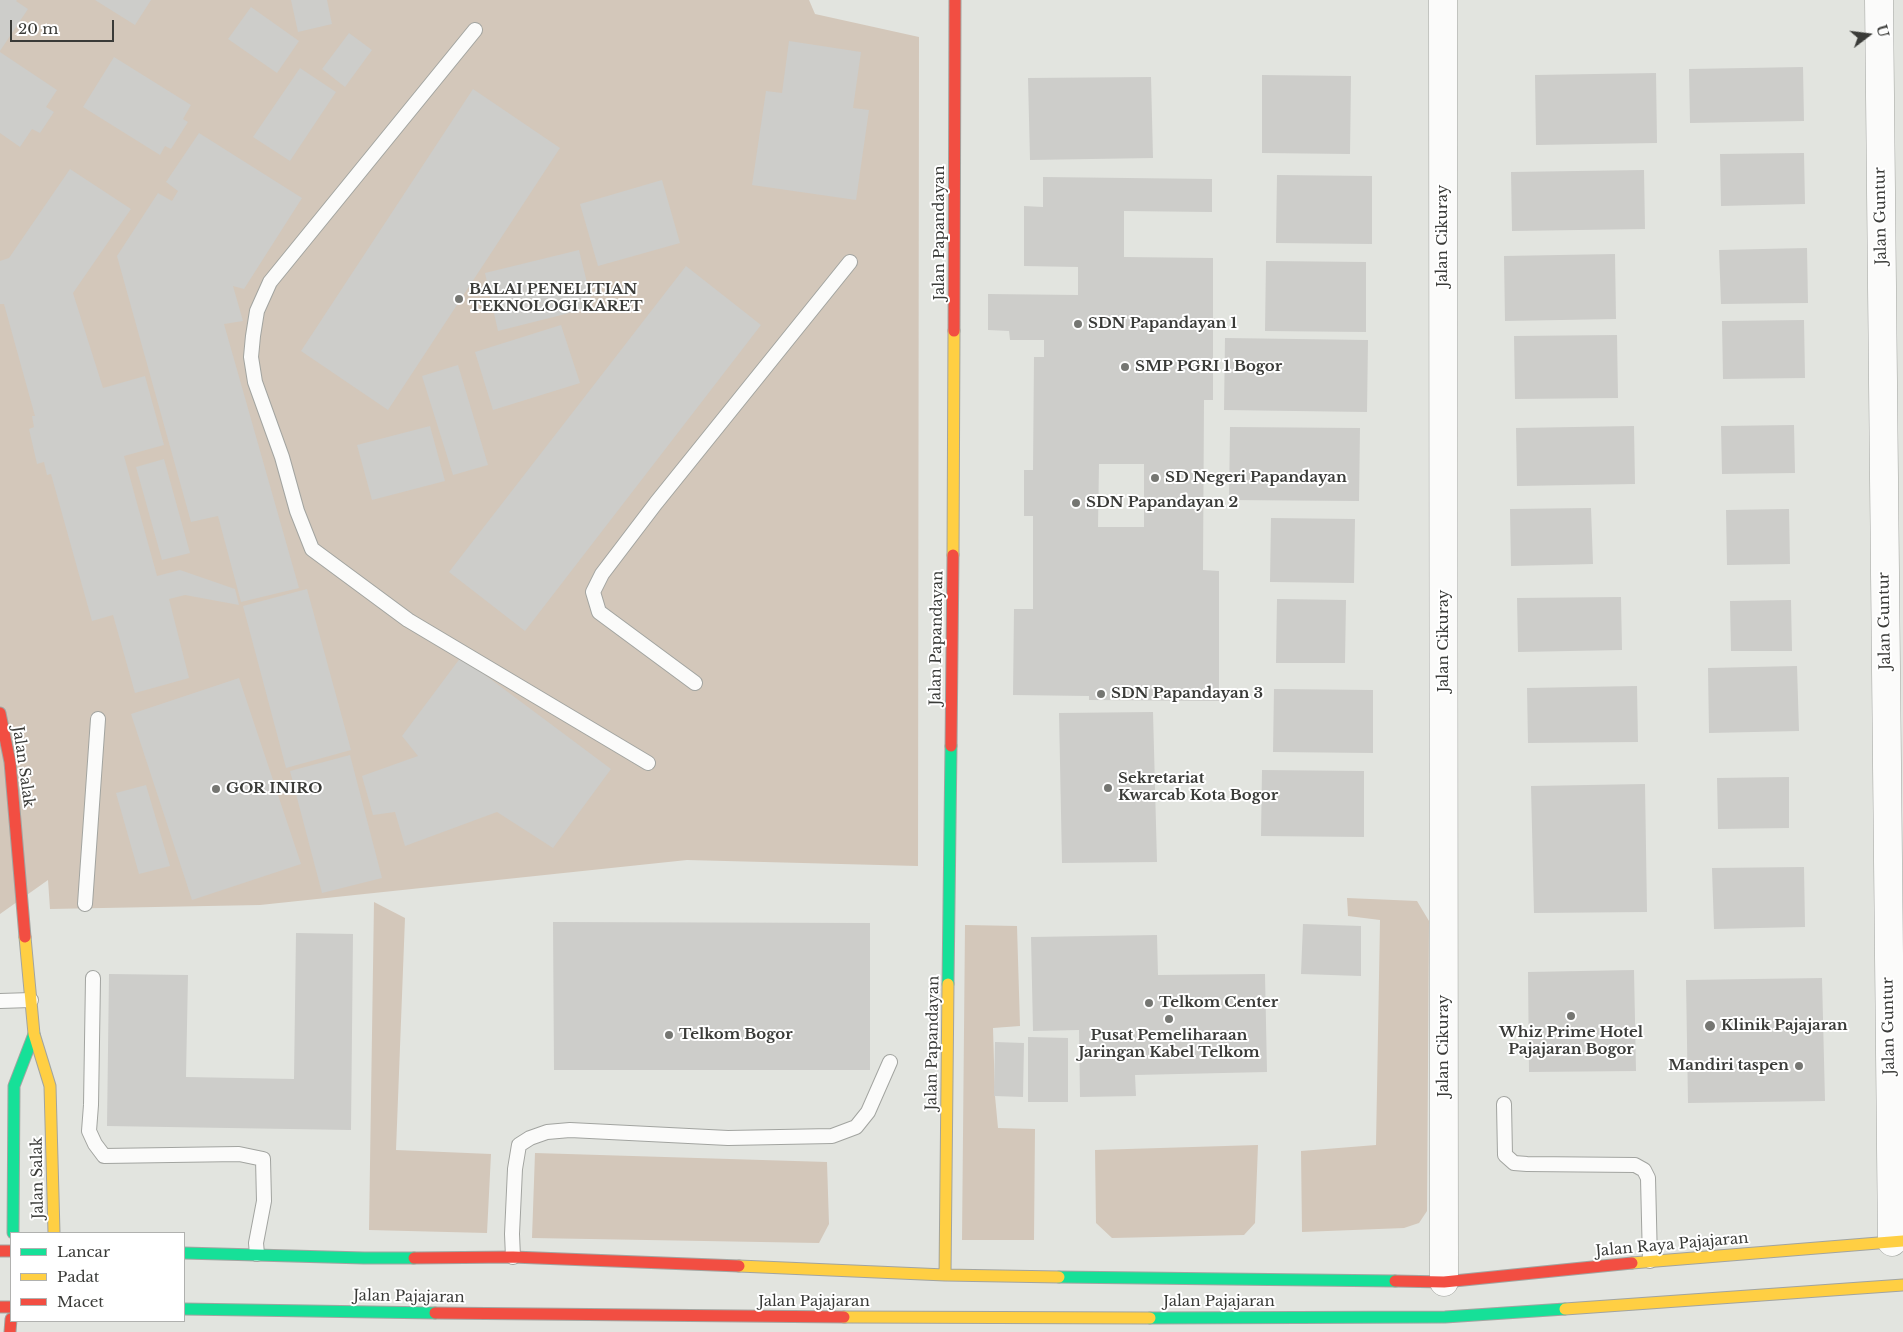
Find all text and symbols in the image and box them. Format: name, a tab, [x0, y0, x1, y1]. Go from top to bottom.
scale bar	[12, 10, 116, 42]
north arrow	[1843, 10, 1893, 60]
text: 20 m	[18, 19, 58, 38]
text: U	[1872, 23, 1893, 39]
street label: Jalan Papandayan	[931, 165, 949, 301]
street label: Jalan Guntur	[1871, 167, 1891, 265]
street label: Jalan Cikuray	[1434, 185, 1452, 287]
place label: BALAI PENELITIAN TEKNOLOGI KARET	[469, 281, 643, 316]
marker: BALAI PENELITIAN TEKNOLOGI KARET	[453, 293, 465, 305]
place label: SDN Papandayan 1	[1088, 315, 1237, 333]
marker: SDN Papandayan 1	[1072, 318, 1084, 330]
place label: SMP PGRI 1 Bogor	[1135, 358, 1282, 376]
marker: SMP PGRI 1 Bogor	[1119, 361, 1131, 373]
place label: SD Negeri Papandayan	[1165, 469, 1347, 487]
marker: SD Negeri Papandayan	[1149, 472, 1161, 484]
place label: SDN Papandayan 2	[1086, 494, 1238, 512]
marker: SDN Papandayan 2	[1070, 497, 1082, 509]
street label: Jalan Papandayan	[927, 570, 947, 706]
street label: Jalan Guntur	[1875, 572, 1895, 670]
street label: Jalan Cikuray	[1435, 590, 1453, 692]
place label: SDN Papandayan 3	[1111, 685, 1263, 703]
marker: SDN Papandayan 3	[1095, 688, 1107, 700]
street label: Jalan Salak	[8, 725, 38, 809]
place label: Sekretariat Kwarcab Kota Bogor	[1118, 770, 1278, 805]
place label: GOR INIRO	[226, 780, 322, 798]
marker: Sekretariat Kwarcab Kota Bogor	[1102, 782, 1114, 794]
marker: GOR INIRO	[210, 783, 222, 795]
street label: Jalan Papandayan	[923, 975, 943, 1111]
street label: Jalan Guntur	[1879, 977, 1899, 1075]
place label: Telkom Center	[1159, 994, 1278, 1012]
street label: Jalan Cikuray	[1435, 995, 1453, 1097]
marker: Telkom Center	[1143, 997, 1155, 1009]
marker: Whiz Prime Hotel Pajajaran Bogor	[1565, 1010, 1577, 1022]
marker: Pusat Pemeliharaan Jaringan Kabel Telkom	[1163, 1013, 1175, 1025]
place label: Klinik Pajajaran	[1721, 1017, 1848, 1035]
marker: Klinik Pajajaran	[1703, 1019, 1717, 1033]
place label: Whiz Prime Hotel Pajajaran Bogor	[1499, 1024, 1643, 1059]
place label: Telkom Bogor	[679, 1026, 793, 1044]
place label: Pusat Pemeliharaan Jaringan Kabel Telkom	[1078, 1027, 1260, 1062]
marker: Telkom Bogor	[663, 1029, 675, 1041]
place label: Mandiri taspen	[1668, 1057, 1789, 1075]
marker: Mandiri taspen	[1793, 1060, 1805, 1072]
street label: Jalan Salak	[28, 1137, 48, 1219]
street label: Jalan Raya Pajajaran	[1595, 1229, 1749, 1261]
legend	[10, 1232, 185, 1322]
text: Lancar	[57, 1242, 110, 1261]
text: Padat	[57, 1267, 100, 1286]
street label: Jalan Pajajaran	[353, 1287, 465, 1307]
text: Macet	[57, 1292, 104, 1311]
street label: Jalan Pajajaran	[758, 1293, 870, 1311]
street label: Jalan Pajajaran	[1163, 1293, 1275, 1311]

